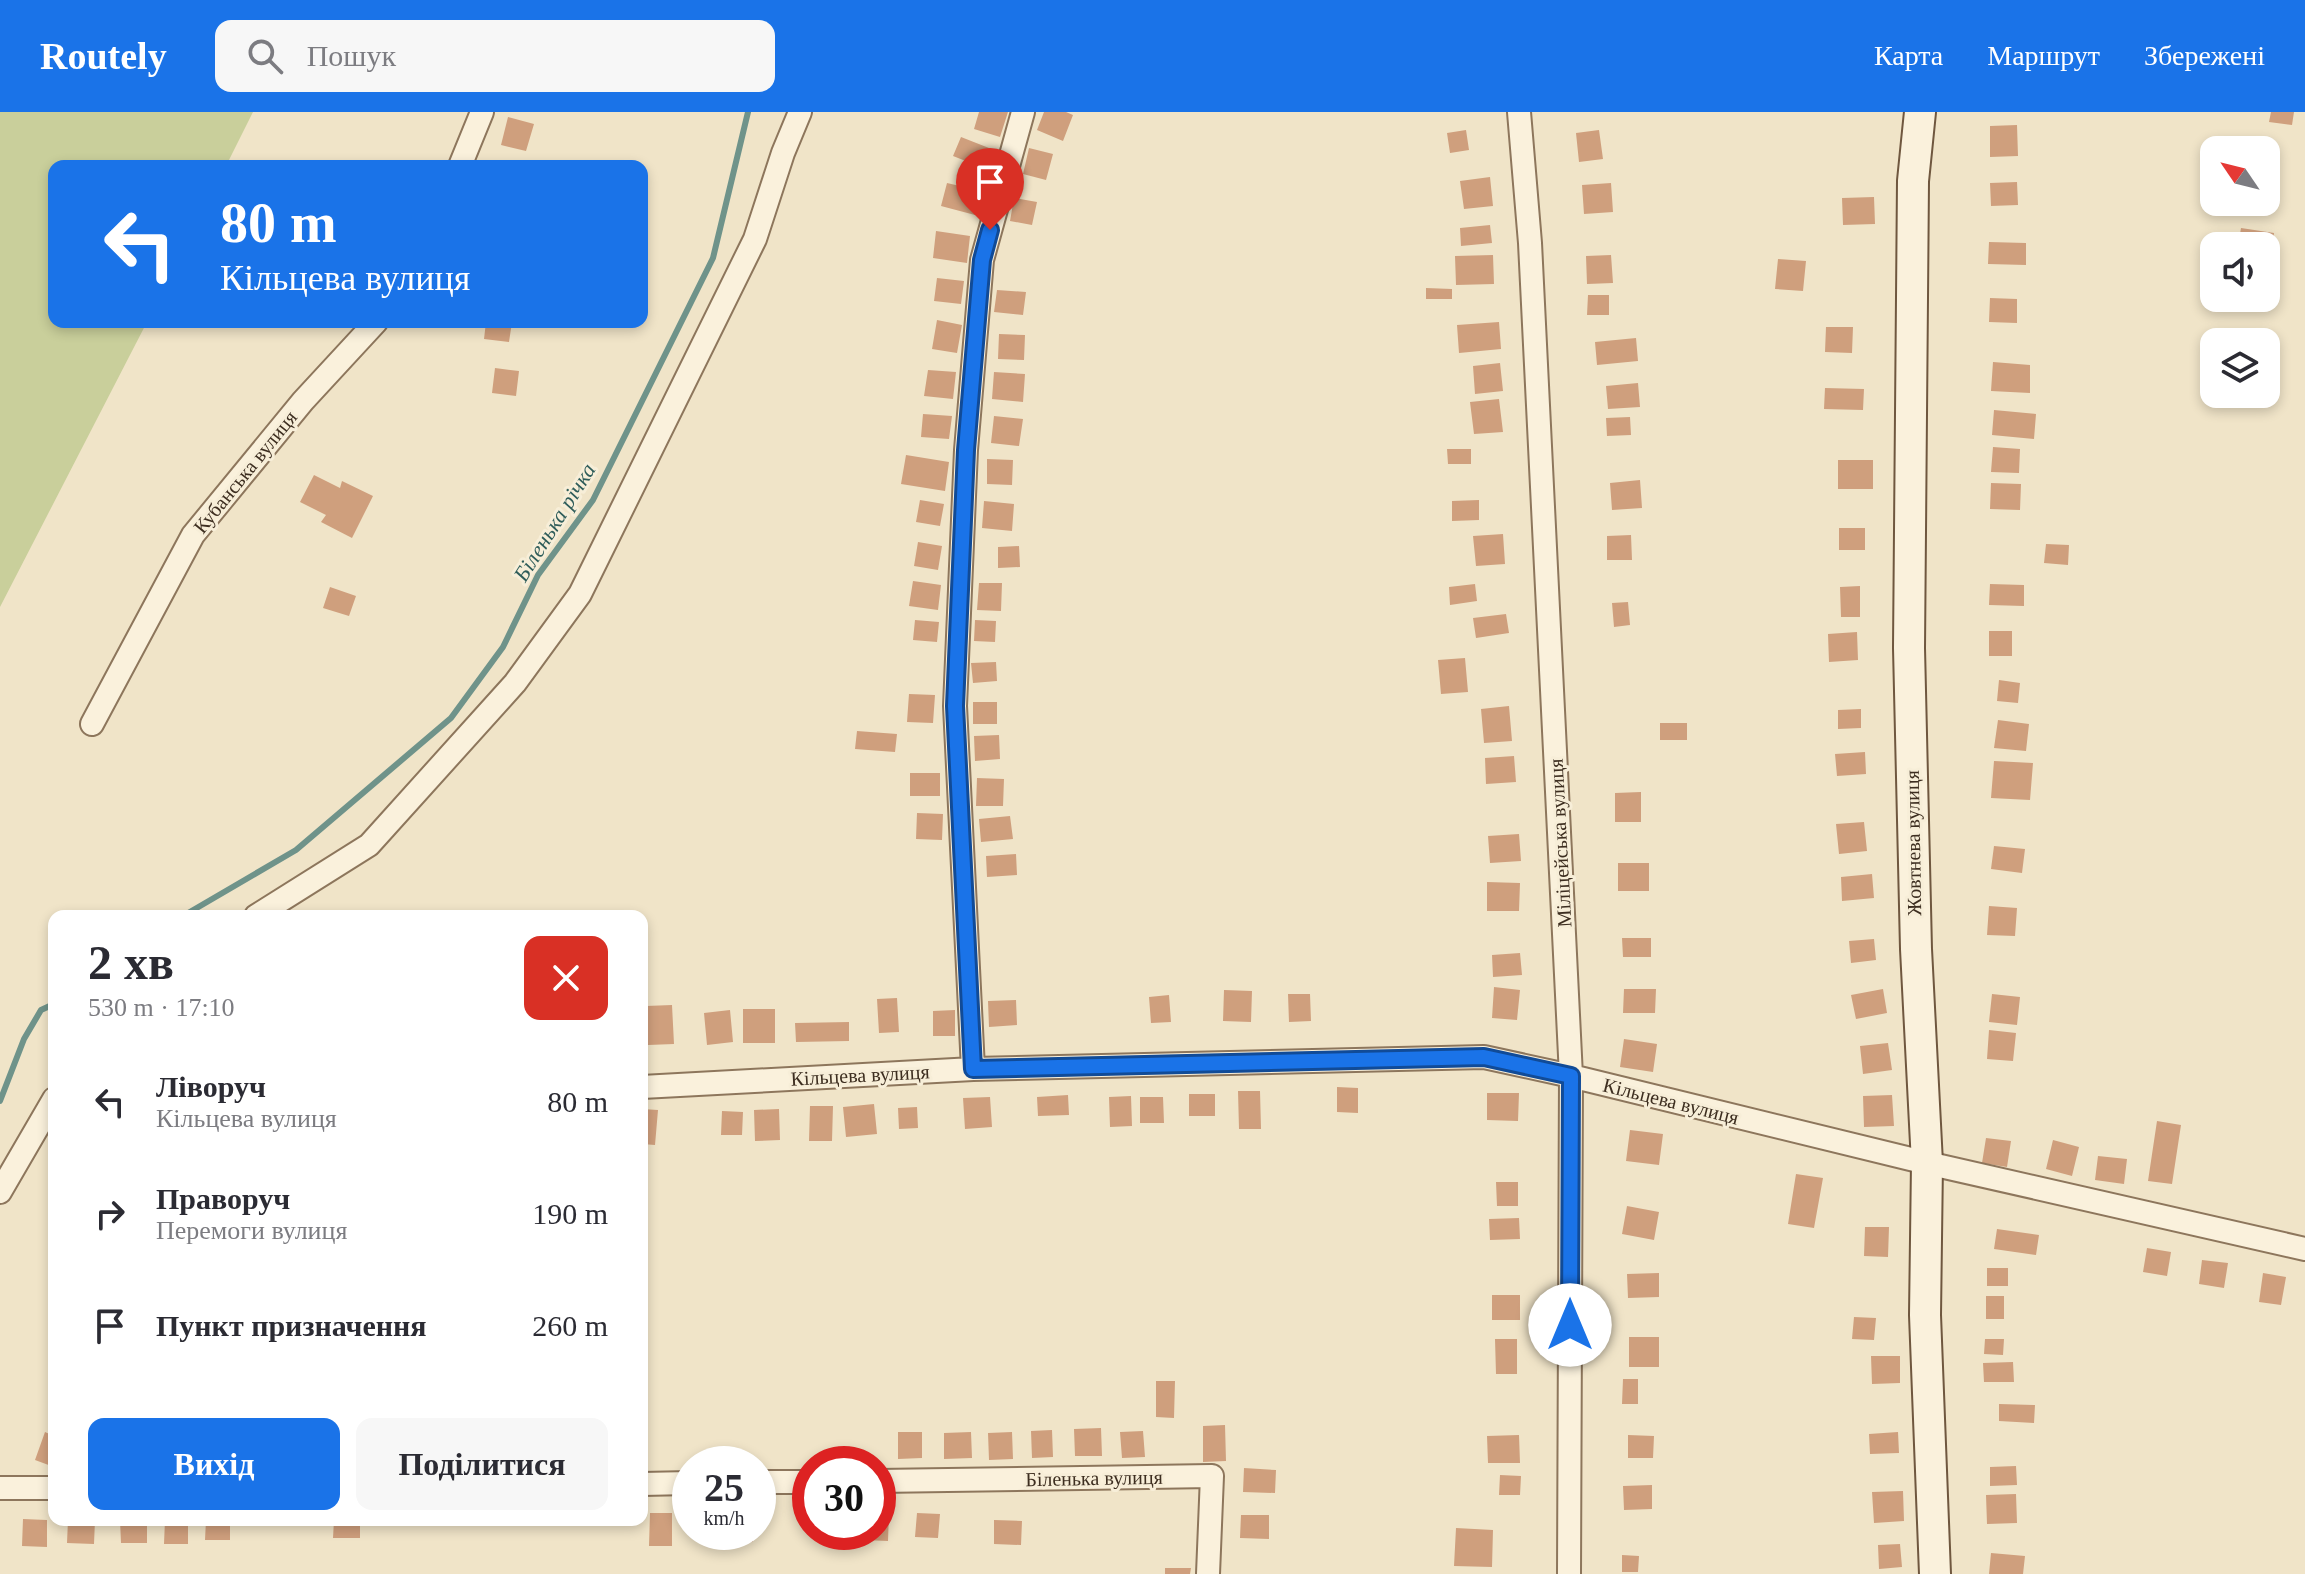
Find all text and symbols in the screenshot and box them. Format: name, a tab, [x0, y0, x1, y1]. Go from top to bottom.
search box	[215, 20, 775, 92]
icon: search	[243, 34, 287, 78]
text: Routely	[40, 35, 167, 77]
text: Пошук	[307, 39, 396, 72]
text: Карта	[1874, 40, 1943, 71]
text: Маршрут	[1987, 40, 2100, 71]
text: Збережені	[2144, 40, 2265, 71]
north arrow	[2200, 136, 2280, 216]
map controls	[2200, 136, 2280, 408]
pin	[956, 148, 1024, 230]
icon: arrive	[968, 160, 1012, 204]
icon: left	[88, 192, 192, 296]
text: 80 m	[220, 192, 337, 254]
button: sound	[2200, 232, 2280, 312]
text: Кільцева вулиця	[220, 258, 470, 298]
button: layers	[2200, 328, 2280, 408]
street label: Кубанська вулиця	[189, 406, 302, 538]
water label: Біленька річка	[508, 459, 601, 587]
street label: Міліцейська вулиця	[1545, 758, 1576, 928]
street label: Жовтнева вулиця	[1901, 770, 1926, 916]
text: 2 хв	[88, 936, 174, 989]
button: close	[524, 936, 608, 1020]
text: 530 m · 17:10	[88, 993, 235, 1022]
street label: Кільцева вулиця	[790, 1060, 930, 1091]
text: Ліворуч	[156, 1070, 266, 1103]
street label: Кільцева вулиця	[1601, 1073, 1741, 1129]
icon: left	[88, 1080, 132, 1124]
text: 80 m	[547, 1085, 608, 1118]
text: Кільцева вулиця	[156, 1104, 337, 1133]
text: Праворуч	[156, 1182, 290, 1215]
icon: right	[88, 1192, 132, 1236]
text: 190 m	[532, 1197, 608, 1230]
text: Перемоги вулиця	[156, 1216, 347, 1245]
position arrow	[1528, 1283, 1612, 1367]
icon: arrive	[88, 1304, 132, 1348]
text: Пункт призначення	[156, 1309, 427, 1342]
text: 260 m	[532, 1309, 608, 1342]
button: Вихід	[88, 1418, 340, 1510]
button: Поділитися	[356, 1418, 608, 1510]
speed limit sign: 30	[792, 1446, 896, 1550]
text: 25	[704, 1465, 744, 1510]
street label: Біленька вулиця	[1025, 1466, 1163, 1491]
text: km/h	[703, 1507, 745, 1529]

